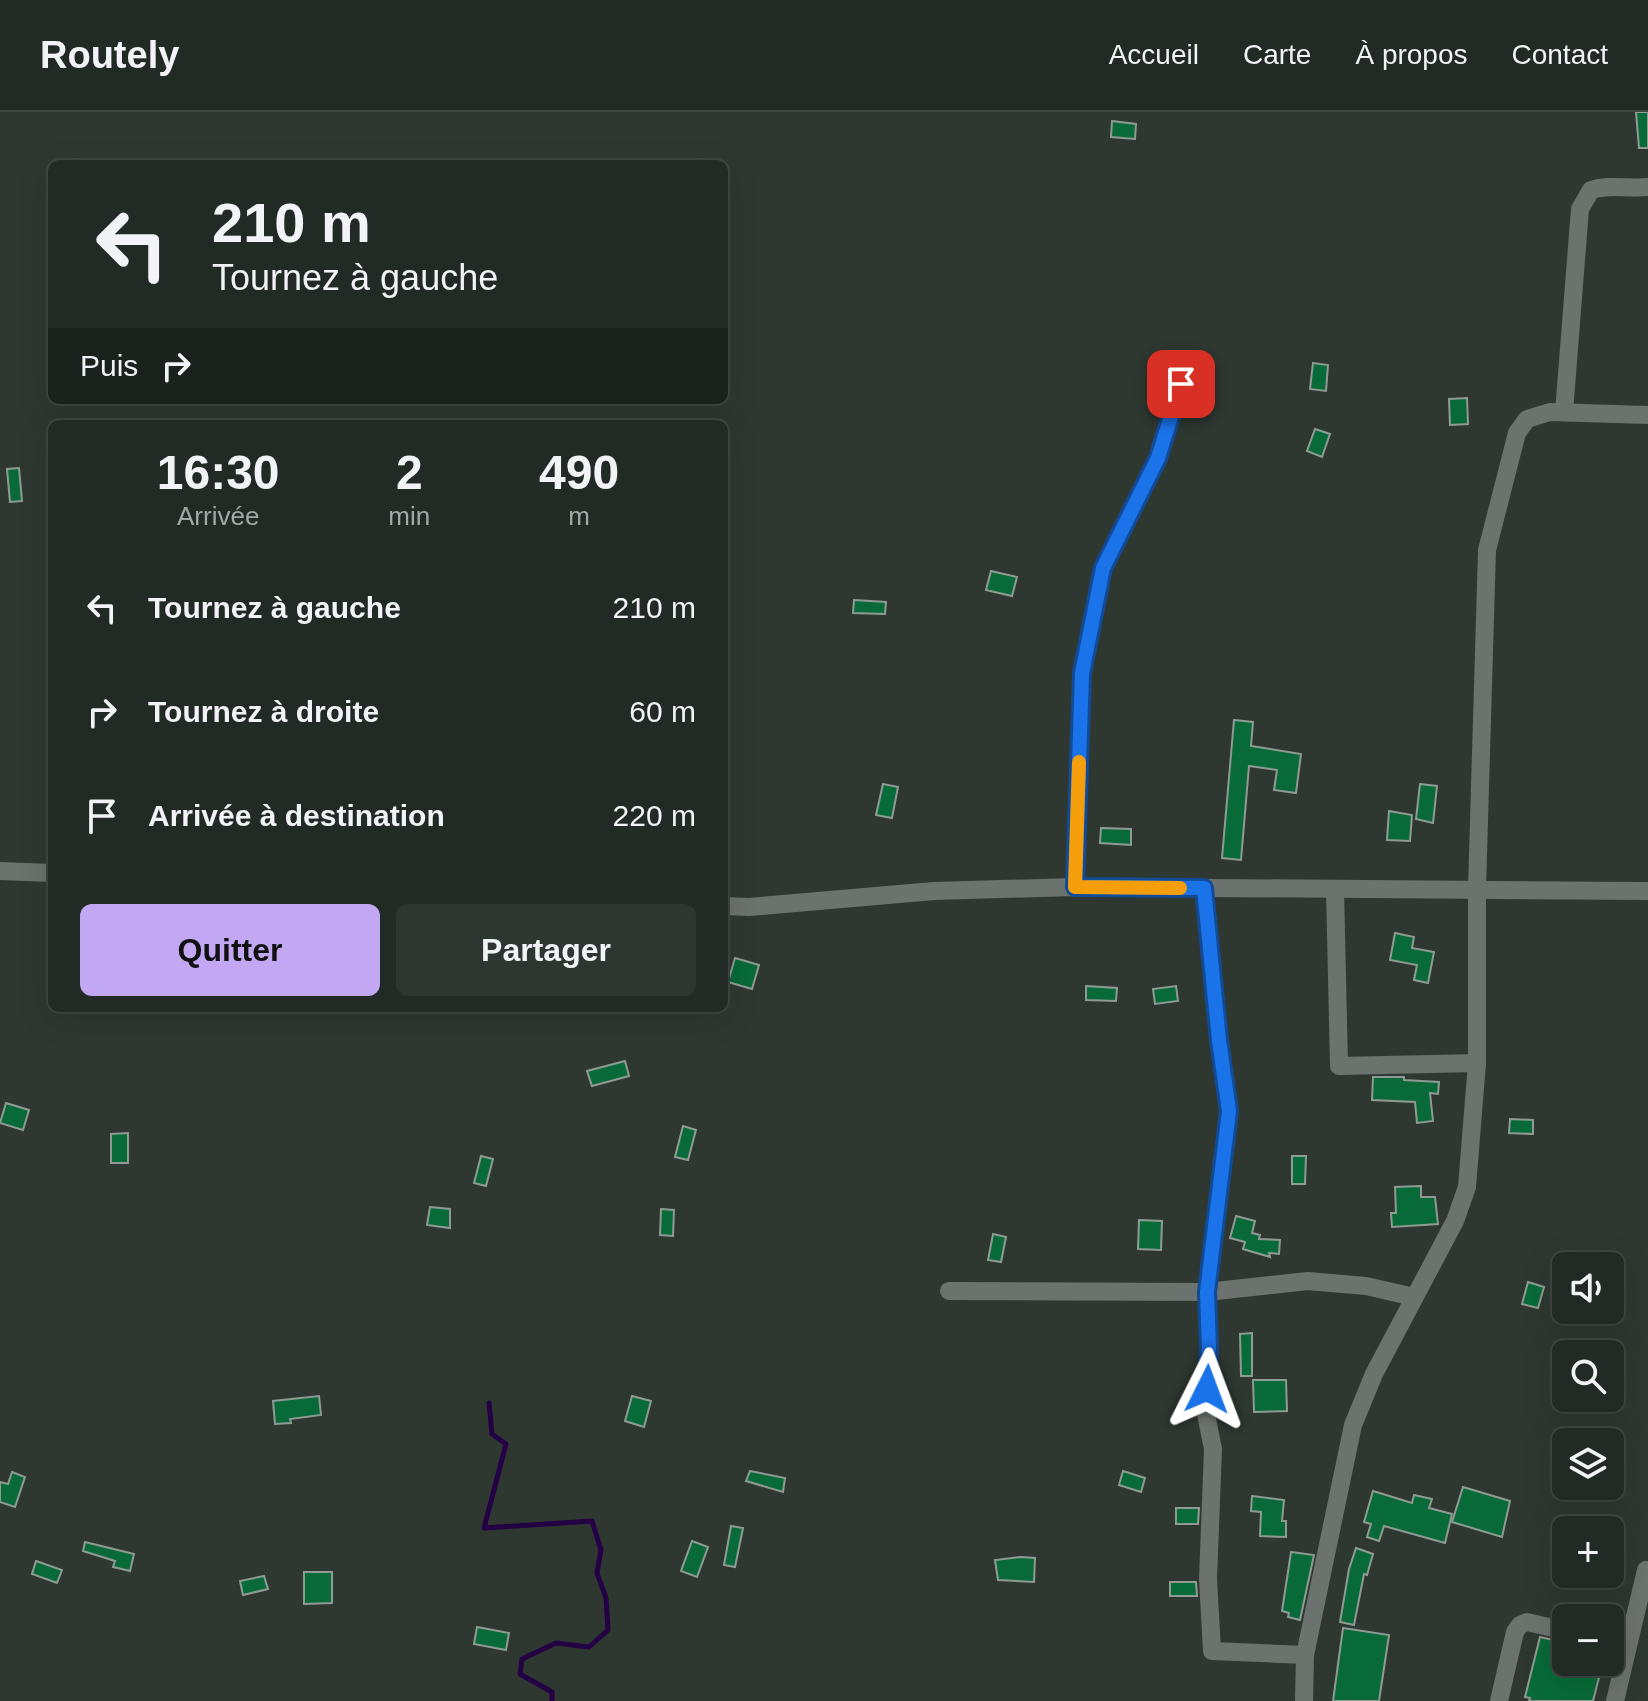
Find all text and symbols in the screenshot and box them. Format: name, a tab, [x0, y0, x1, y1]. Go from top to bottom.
text: Routely	[40, 34, 179, 76]
text: Accueil	[1109, 39, 1199, 70]
text: Carte	[1243, 39, 1311, 70]
text: À propos	[1355, 39, 1468, 70]
text: Contact	[1512, 39, 1608, 70]
text: 210 m	[212, 191, 371, 254]
icon: left	[80, 192, 184, 296]
text: Tournez à gauche	[212, 257, 498, 298]
icon: right	[154, 344, 198, 388]
text: Puis	[80, 349, 138, 382]
pin	[1147, 350, 1215, 418]
icon: arrive	[1159, 362, 1203, 406]
text: 16:30	[157, 446, 280, 499]
text: 2	[396, 446, 423, 499]
text: 490	[539, 446, 619, 499]
text: Arrivée	[177, 501, 259, 531]
text: min	[388, 501, 430, 531]
text: m	[568, 501, 590, 531]
icon: left	[80, 586, 124, 630]
text: Tournez à gauche	[148, 591, 401, 624]
text: 210 m	[613, 591, 696, 624]
icon: right	[80, 690, 124, 734]
text: Tournez à droite	[148, 695, 379, 728]
text: 60 m	[629, 695, 696, 728]
icon: arrive	[80, 794, 124, 838]
text: Arrivée à destination	[148, 799, 445, 832]
text: 220 m	[613, 799, 696, 832]
button: Quitter	[80, 904, 380, 996]
button: Partager	[396, 904, 696, 996]
map controls	[1552, 1252, 1624, 1676]
button: sound	[1552, 1252, 1624, 1324]
button: search	[1552, 1340, 1624, 1412]
position arrow	[1165, 1347, 1249, 1431]
button: layers	[1552, 1428, 1624, 1500]
button: +	[1552, 1516, 1624, 1588]
button: −	[1552, 1604, 1624, 1676]

